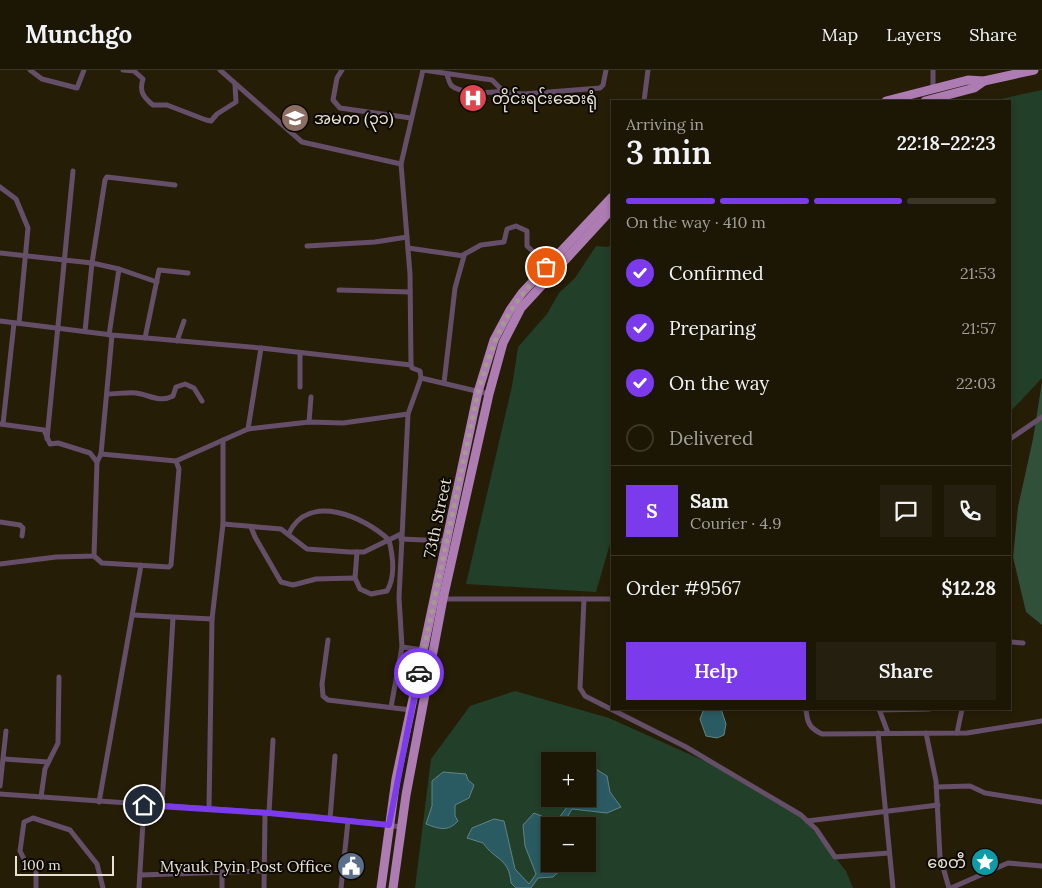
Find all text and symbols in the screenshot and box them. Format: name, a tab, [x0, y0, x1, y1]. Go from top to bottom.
text: Munchgo	[25, 19, 132, 50]
text: Map	[822, 23, 858, 46]
text: Layers	[886, 23, 941, 46]
text: Share	[969, 23, 1017, 46]
hospital icon: တိုင်းရင်းဆေးရုံ	[458, 83, 488, 113]
place label: တိုင်းရင်းဆေးရုံ	[492, 87, 597, 113]
school or university icon: အမက (၃၁)	[280, 103, 310, 133]
place label: အမက (၃၁)	[314, 108, 394, 132]
text: Arriving in	[626, 114, 704, 134]
text: 22:18–22:23	[897, 131, 996, 155]
text: 3 min	[626, 132, 712, 173]
text: On the way · 410 m	[626, 212, 766, 232]
pin	[525, 246, 567, 288]
icon: bag	[532, 253, 560, 281]
icon: check	[626, 259, 654, 287]
text: Confirmed	[669, 261, 764, 285]
text: 21:53	[960, 263, 996, 283]
icon: check	[626, 314, 654, 342]
text: Preparing	[669, 316, 756, 340]
text: 21:57	[961, 318, 996, 338]
icon: check	[626, 369, 654, 397]
text: On the way	[669, 371, 769, 395]
text: 22:03	[956, 373, 996, 393]
text: Delivered	[669, 426, 753, 450]
street label: 73th Street	[419, 475, 455, 560]
button: chat	[880, 485, 932, 537]
button: phone	[944, 485, 996, 537]
text: Sam	[690, 489, 729, 513]
text: S	[646, 499, 658, 523]
text: Courier · 4.9	[690, 513, 781, 533]
text: Order #9567	[626, 576, 741, 600]
text: $12.28	[942, 576, 996, 600]
button: Help	[626, 642, 806, 700]
button: Share	[816, 642, 996, 700]
courier	[394, 648, 444, 698]
icon: car	[405, 659, 433, 687]
map controls	[541, 752, 596, 872]
button: +	[541, 752, 596, 807]
pin	[123, 784, 165, 826]
icon: home	[130, 791, 158, 819]
button: −	[541, 817, 596, 872]
place icon: စေတီ	[970, 847, 1000, 877]
public building icon: Myauk Pyin Post Office	[336, 851, 366, 881]
place label: စေတီ	[927, 852, 966, 872]
scale bar	[15, 853, 114, 876]
text: 100 m	[22, 856, 61, 874]
place label: Myauk Pyin Post Office	[160, 856, 332, 876]

